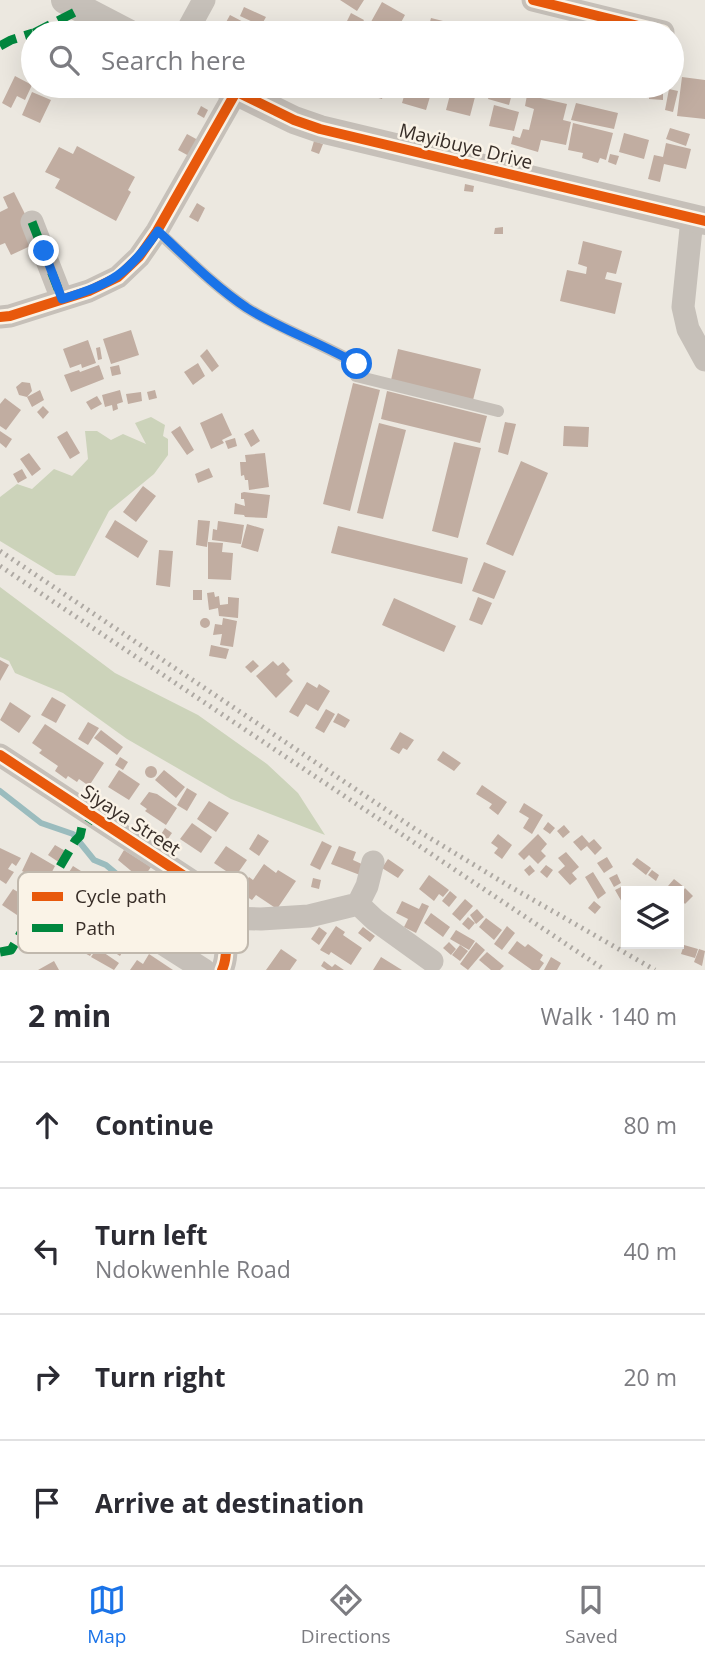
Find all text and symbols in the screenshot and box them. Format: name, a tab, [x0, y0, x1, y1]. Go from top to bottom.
search box	[21, 21, 684, 98]
icon: search	[45, 41, 83, 79]
text: Search here	[101, 42, 246, 78]
street label: Mayibuye Drive	[396, 117, 536, 175]
route end	[28, 235, 59, 266]
route start	[341, 348, 372, 379]
street label: Siyaya Street	[76, 778, 186, 862]
legend	[18, 872, 248, 953]
text: Cycle path	[75, 883, 167, 909]
map controls	[621, 886, 684, 949]
button: layers	[621, 886, 684, 949]
text: Path	[75, 915, 115, 941]
text: 2 min	[28, 995, 111, 1036]
text: Walk · 140 m	[540, 1000, 677, 1032]
icon: ahead	[28, 1106, 66, 1144]
text: Continue	[95, 1107, 214, 1143]
text: 80 m	[623, 1109, 677, 1141]
text: Turn left	[95, 1217, 207, 1253]
icon: left	[28, 1232, 66, 1270]
text: 40 m	[623, 1235, 677, 1267]
text: Ndokwenhle Road	[95, 1253, 291, 1285]
icon: right	[28, 1358, 66, 1396]
text: Turn right	[95, 1359, 226, 1395]
text: 20 m	[623, 1361, 677, 1393]
icon: arrive	[28, 1484, 66, 1522]
text: Arrive at destination	[95, 1485, 364, 1521]
tab: Map	[87, 1581, 126, 1649]
tab: Directions	[301, 1581, 391, 1649]
tab: Saved	[565, 1581, 618, 1649]

